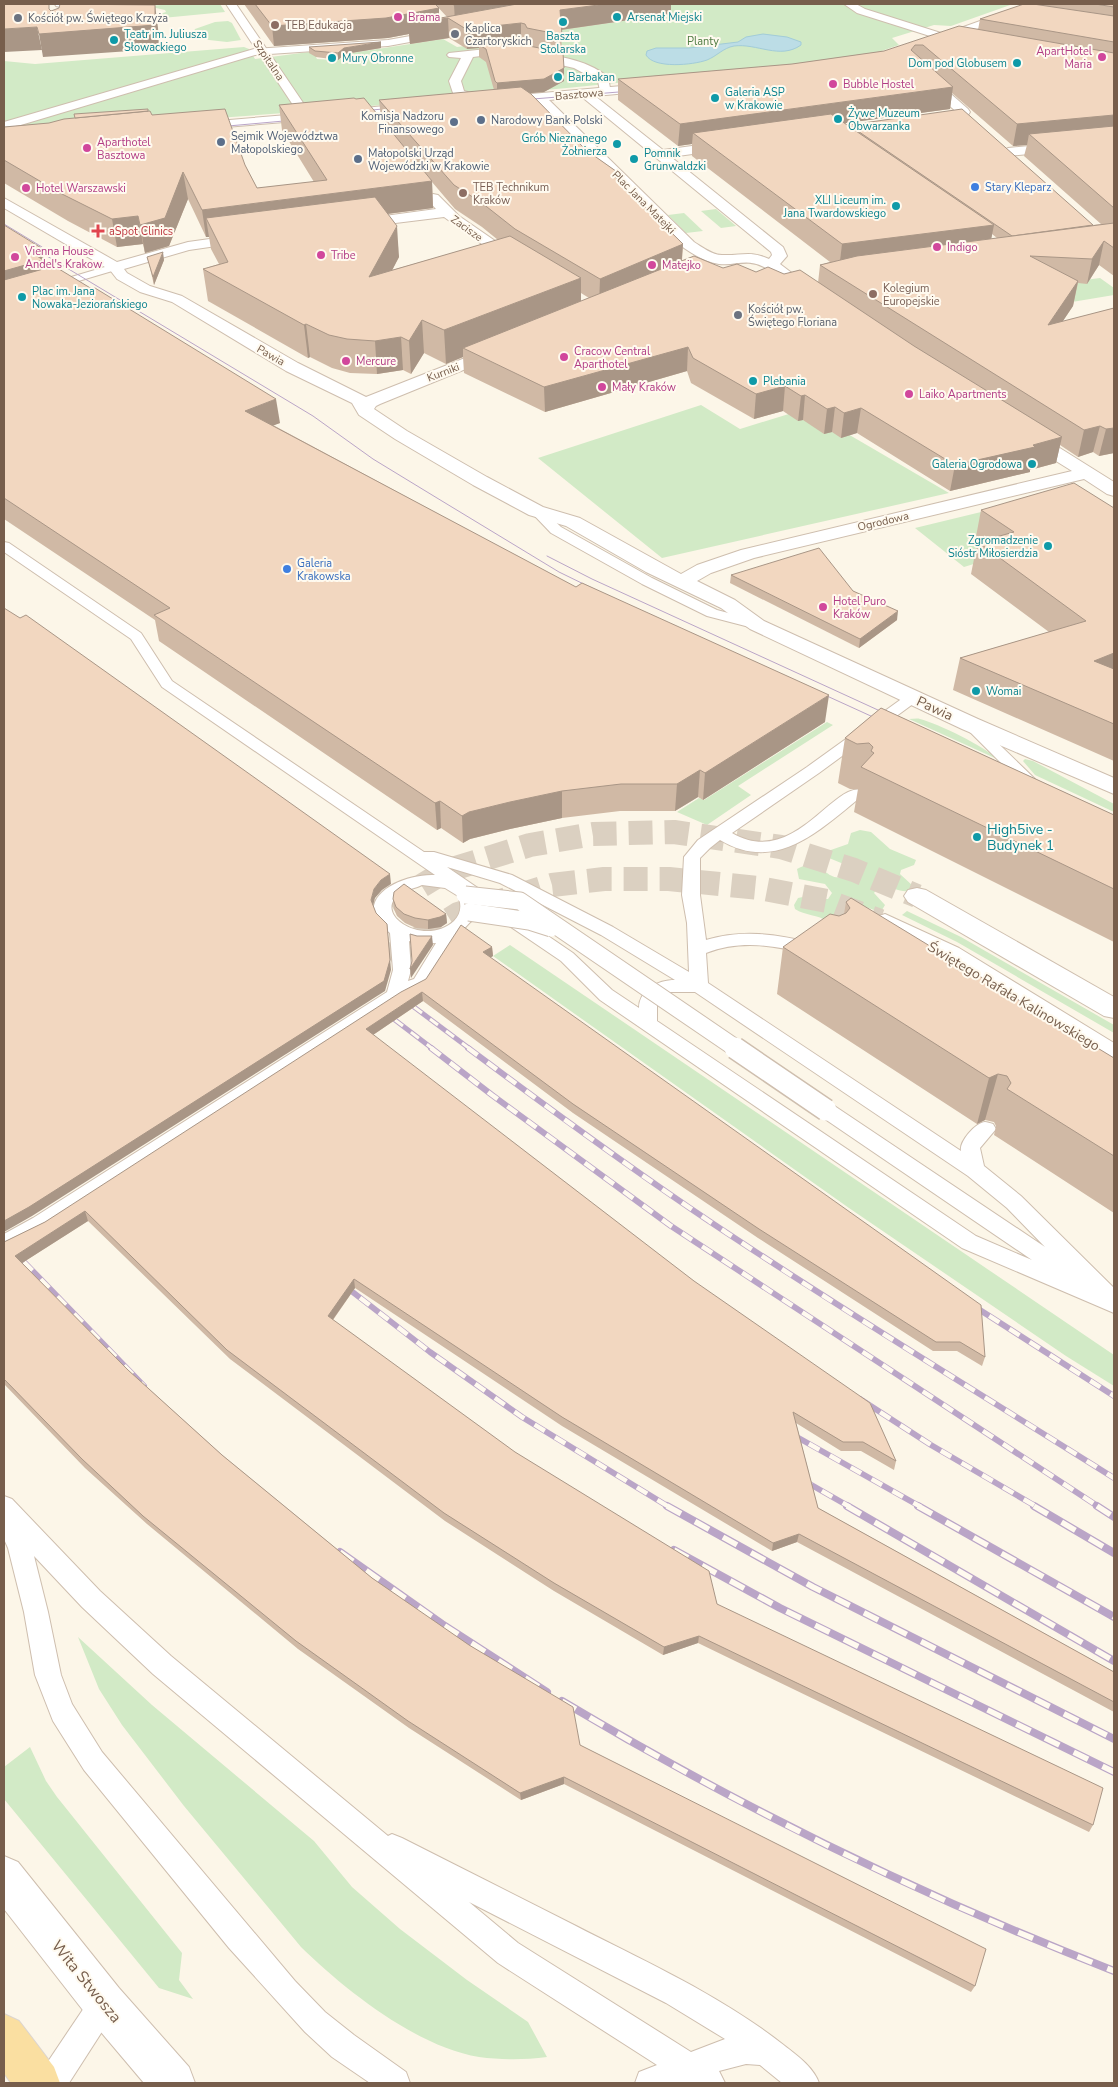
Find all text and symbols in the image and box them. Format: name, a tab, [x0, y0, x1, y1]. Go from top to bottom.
place label: Kościół pw. Świętego Krzyża	[28, 10, 168, 26]
place label: Brama	[408, 10, 441, 25]
place label: Arsenał Miejski	[627, 10, 702, 25]
marker: Brama	[392, 11, 404, 23]
marker: Arsenał Miejski	[611, 11, 623, 23]
marker: Kościół pw. Świętego Krzyża	[12, 12, 24, 24]
marker: Baszta Stolarska	[557, 16, 569, 28]
place label: TEB Edukacja	[285, 18, 352, 33]
marker: TEB Edukacja	[269, 19, 281, 31]
place label: Kaplica Czartoryskich	[465, 21, 532, 49]
place label: Teatr im. Juliusza Słowackiego	[124, 27, 207, 55]
marker: Kaplica Czartoryskich	[449, 28, 461, 40]
place label: Baszta Stolarska	[540, 29, 586, 57]
marker: Teatr im. Juliusza Słowackiego	[108, 34, 120, 46]
park label: Planty	[687, 34, 719, 49]
street label: Szpitalna	[250, 37, 288, 84]
place label: ApartHotel Maria	[1036, 44, 1093, 72]
place label: Mury Obronne	[342, 51, 414, 66]
marker: ApartHotel Maria	[1096, 51, 1108, 63]
marker: Mury Obronne	[326, 52, 338, 64]
place label: Dom pod Globusem	[908, 56, 1007, 71]
marker: Dom pod Globusem	[1011, 57, 1023, 69]
place label: Barbakan	[568, 70, 615, 85]
marker: Barbakan	[552, 71, 564, 83]
place label: Bubble Hostel	[843, 77, 915, 92]
marker: Bubble Hostel	[827, 78, 839, 90]
street label: Basztowa	[554, 85, 604, 104]
place label: Galeria ASP w Krakowie	[725, 85, 785, 113]
marker: Galeria ASP w Krakowie	[709, 92, 721, 104]
place label: Żywe Muzeum Obwarzanka	[848, 106, 920, 134]
place label: Komisja Nadzoru Finansowego	[361, 109, 444, 137]
place label: Narodowy Bank Polski	[491, 113, 603, 128]
marker: Żywe Muzeum Obwarzanka	[832, 113, 844, 125]
marker: Narodowy Bank Polski	[475, 114, 487, 126]
marker: Komisja Nadzoru Finansowego	[448, 116, 460, 128]
place label: Sejmik Województwa Małopolskiego	[231, 129, 338, 157]
place label: Grób Nieznanego Żołnierza	[521, 131, 607, 159]
place label: Aparthotel Basztowa	[97, 135, 151, 163]
marker: Sejmik Województwa Małopolskiego	[215, 136, 227, 148]
marker: Grób Nieznanego Żołnierza	[611, 138, 623, 150]
marker: Aparthotel Basztowa	[81, 142, 93, 154]
place label: Małopolski Urząd Wojewódzki w Krakowie	[368, 146, 489, 174]
place label: Pomnik Grunwaldzki	[644, 146, 706, 174]
marker: Małopolski Urząd Wojewódzki w Krakowie	[352, 153, 364, 165]
marker: Pomnik Grunwaldzki	[628, 153, 640, 165]
street label: Plac Jana Matejki	[609, 167, 679, 237]
place label: TEB Technikum Kraków	[473, 180, 549, 208]
place label: Stary Kleparz	[985, 180, 1051, 195]
place label: Hotel Warszawski	[36, 181, 126, 196]
marker: Stary Kleparz	[969, 181, 981, 193]
marker: Hotel Warszawski	[20, 182, 32, 194]
marker: TEB Technikum Kraków	[457, 187, 469, 199]
place label: XLI Liceum im. Jana Twardowskiego	[783, 193, 886, 221]
marker: XLI Liceum im. Jana Twardowskiego	[890, 200, 902, 212]
street label: Zacisze	[448, 212, 486, 245]
marker: aSpot Clinics	[91, 224, 105, 238]
place label: aSpot Clinics	[109, 224, 173, 239]
place label: Indigo	[947, 240, 978, 255]
marker: Indigo	[931, 241, 943, 253]
place label: Vienna House Andel's Krakow	[24, 244, 102, 272]
place label: Tribe	[331, 248, 356, 263]
marker: Tribe	[315, 249, 327, 261]
marker: Vienna House Andel's Krakow	[9, 251, 21, 263]
place label: Matejko	[662, 258, 701, 273]
marker: Matejko	[646, 259, 658, 271]
place label: Kolegium Europejskie	[883, 281, 940, 309]
place label: Plac im. Jana Nowaka-Jeziorańskiego	[32, 284, 148, 312]
marker: Kolegium Europejskie	[867, 288, 879, 300]
marker: Plac im. Jana Nowaka-Jeziorańskiego	[16, 291, 28, 303]
place label: Kościół pw. Świętego Floriana	[748, 302, 837, 330]
marker: Kościół pw. Świętego Floriana	[732, 309, 744, 321]
street label: Pawia	[254, 341, 288, 370]
place label: Cracow Central Aparthotel	[574, 344, 651, 372]
marker: Cracow Central Aparthotel	[558, 351, 570, 363]
place label: Mercure	[356, 354, 396, 369]
marker: Mercure	[340, 355, 352, 367]
street label: Kurniki	[425, 359, 462, 386]
place label: Plebania	[763, 374, 806, 389]
marker: Plebania	[747, 375, 759, 387]
place label: Mały Kraków	[612, 380, 676, 395]
marker: Mały Kraków	[596, 381, 608, 393]
place label: Laiko Apartments	[919, 387, 1007, 402]
marker: Laiko Apartments	[903, 388, 915, 400]
place label: Galeria Ogrodowa	[932, 457, 1022, 472]
marker: Galeria Ogrodowa	[1026, 458, 1038, 470]
street label: Ogrodowa	[856, 508, 910, 535]
place label: Zgromadzenie Sióstr Miłosierdzia	[948, 533, 1038, 561]
marker: Zgromadzenie Sióstr Miłosierdzia	[1042, 540, 1054, 552]
place label: Galeria Krakowska	[297, 556, 351, 584]
marker: Galeria Krakowska	[281, 563, 293, 575]
place label: Hotel Puro Kraków	[833, 594, 886, 622]
marker: Hotel Puro Kraków	[817, 601, 829, 613]
place label: Womai	[986, 684, 1021, 699]
marker: Womai	[970, 685, 982, 697]
street label: Pawia	[913, 692, 956, 725]
place label: High5ive - Budynek 1	[987, 820, 1054, 855]
marker: High5ive - Budynek 1	[971, 831, 983, 843]
street label: Świętego Rafała Kalinowskiego	[924, 937, 1104, 1056]
street label: Wita Stwosza	[46, 1936, 126, 2028]

